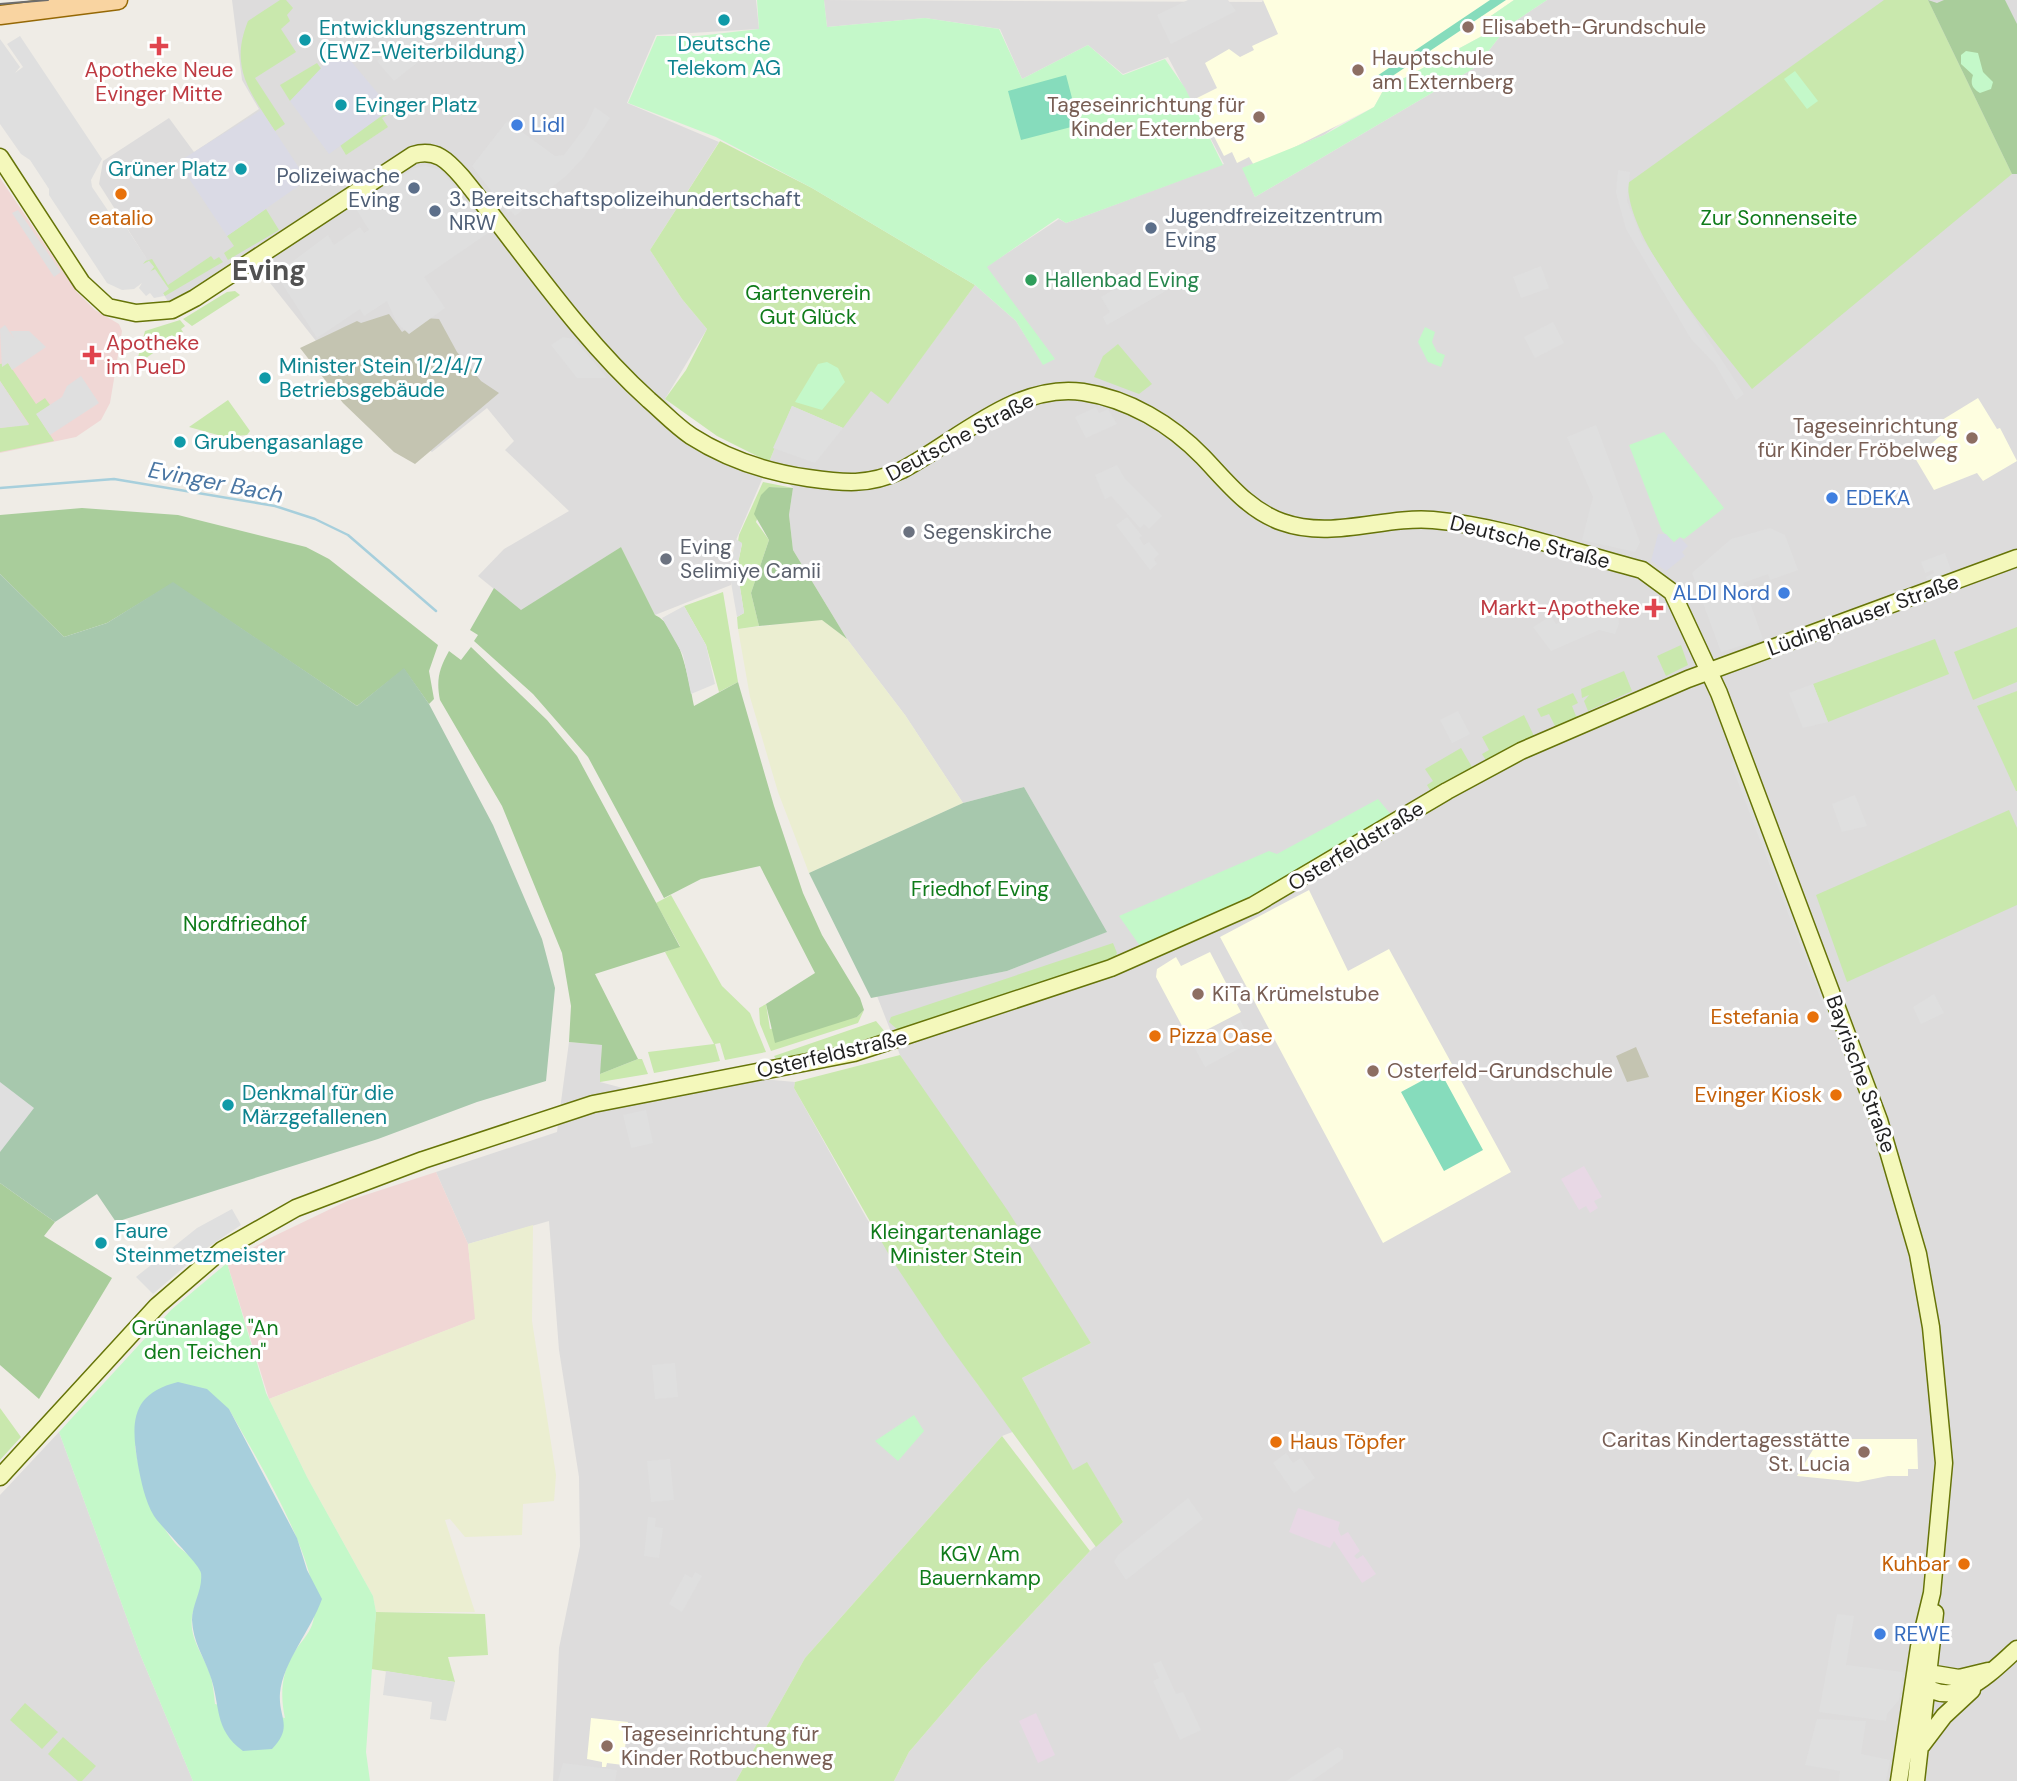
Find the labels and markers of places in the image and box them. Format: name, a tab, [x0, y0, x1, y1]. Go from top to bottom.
marker: Deutsche Telekom AG	[716, 12, 732, 28]
place label: Elisabeth-Grundschule	[1482, 13, 1706, 41]
place label: Entwicklungszentrum (EWZ-Weiterbildung)	[319, 14, 526, 66]
marker: Elisabeth-Grundschule	[1460, 19, 1476, 35]
place label: Deutsche Telekom AG	[667, 30, 781, 82]
marker: Entwicklungszentrum (EWZ-Weiterbildung)	[297, 32, 313, 48]
marker: Apotheke Neue Evinger Mitte	[151, 38, 167, 54]
place label: Hauptschule am Externberg	[1372, 44, 1514, 96]
place label: Apotheke Neue Evinger Mitte	[84, 56, 234, 108]
marker: Hauptschule am Externberg	[1350, 62, 1366, 78]
place label: Evinger Platz	[355, 91, 477, 119]
place label: Tageseinrichtung für Kinder Externberg	[1047, 91, 1245, 143]
marker: Evinger Platz	[333, 97, 349, 113]
marker: Tageseinrichtung für Kinder Externberg	[1251, 109, 1267, 125]
place label: Lidl	[531, 111, 565, 139]
marker: Lidl	[509, 117, 525, 133]
place label: Grüner Platz	[108, 155, 227, 183]
marker: Grüner Platz	[233, 161, 249, 177]
place label: Polizeiwache Eving	[277, 162, 400, 214]
marker: Polizeiwache Eving	[406, 180, 422, 196]
place label: 3. Bereitschaftspolizeihundertschaft NRW	[449, 185, 801, 237]
marker: eatalio	[113, 186, 129, 202]
place label: Jugendfreizeitzentrum Eving	[1165, 202, 1383, 254]
marker: 3. Bereitschaftspolizeihundertschaft NRW	[427, 203, 443, 219]
place label: eatalio	[89, 204, 153, 232]
marker: Jugendfreizeitzentrum Eving	[1143, 220, 1159, 236]
place label: Hallenbad Eving	[1045, 266, 1199, 294]
marker: Hallenbad Eving	[1023, 272, 1039, 288]
place label: Apotheke im PueD	[106, 329, 199, 381]
marker: Apotheke im PueD	[84, 347, 100, 363]
place label: Minister Stein 1/2/4/7 Betriebsgebäude	[279, 352, 483, 404]
marker: Minister Stein 1/2/4/7 Betriebsgebäude	[257, 370, 273, 386]
place label: Tageseinrichtung für Kinder Fröbelweg	[1758, 412, 1958, 464]
place label: Grubengasanlage	[194, 428, 363, 456]
marker: Tageseinrichtung für Kinder Fröbelweg	[1964, 430, 1980, 446]
marker: Grubengasanlage	[172, 434, 188, 450]
place label: EDEKA	[1846, 484, 1910, 512]
marker: EDEKA	[1824, 490, 1840, 506]
place label: Segenskirche	[923, 518, 1052, 546]
marker: Segenskirche	[901, 524, 917, 540]
place label: Eving Selimiye Camii	[680, 533, 821, 585]
marker: Eving Selimiye Camii	[658, 551, 674, 567]
place label: ALDI Nord	[1673, 579, 1770, 607]
marker: ALDI Nord	[1776, 585, 1792, 601]
place label: Markt-Apotheke	[1480, 594, 1640, 622]
marker: Markt-Apotheke	[1646, 600, 1662, 616]
place label: KiTa Krümelstube	[1212, 980, 1379, 1008]
marker: KiTa Krümelstube	[1190, 986, 1206, 1002]
place label: Estefania	[1711, 1003, 1799, 1031]
marker: Estefania	[1805, 1009, 1821, 1025]
place label: Pizza Oase	[1169, 1022, 1273, 1050]
marker: Pizza Oase	[1147, 1028, 1163, 1044]
place label: Osterfeld-Grundschule	[1387, 1057, 1613, 1085]
marker: Osterfeld-Grundschule	[1365, 1063, 1381, 1079]
place label: Denkmal für die Märzgefallenen	[242, 1079, 394, 1131]
place label: Evinger Kiosk	[1695, 1081, 1822, 1109]
marker: Evinger Kiosk	[1828, 1087, 1844, 1103]
marker: Denkmal für die Märzgefallenen	[220, 1097, 236, 1113]
place label: Faure Steinmetzmeister	[115, 1217, 286, 1269]
marker: Faure Steinmetzmeister	[93, 1235, 109, 1251]
place label: Caritas Kindertagesstätte St. Lucia	[1602, 1426, 1850, 1478]
place label: Haus Töpfer	[1290, 1428, 1406, 1456]
marker: Haus Töpfer	[1268, 1434, 1284, 1450]
marker: Caritas Kindertagesstätte St. Lucia	[1856, 1444, 1872, 1460]
place label: Kuhbar	[1882, 1550, 1950, 1578]
marker: Kuhbar	[1956, 1556, 1972, 1572]
place label: REWE	[1894, 1620, 1951, 1648]
marker: REWE	[1872, 1626, 1888, 1642]
place label: Tageseinrichtung für Kinder Rotbuchenweg	[621, 1720, 834, 1772]
marker: Tageseinrichtung für Kinder Rotbuchenweg	[599, 1738, 615, 1754]

